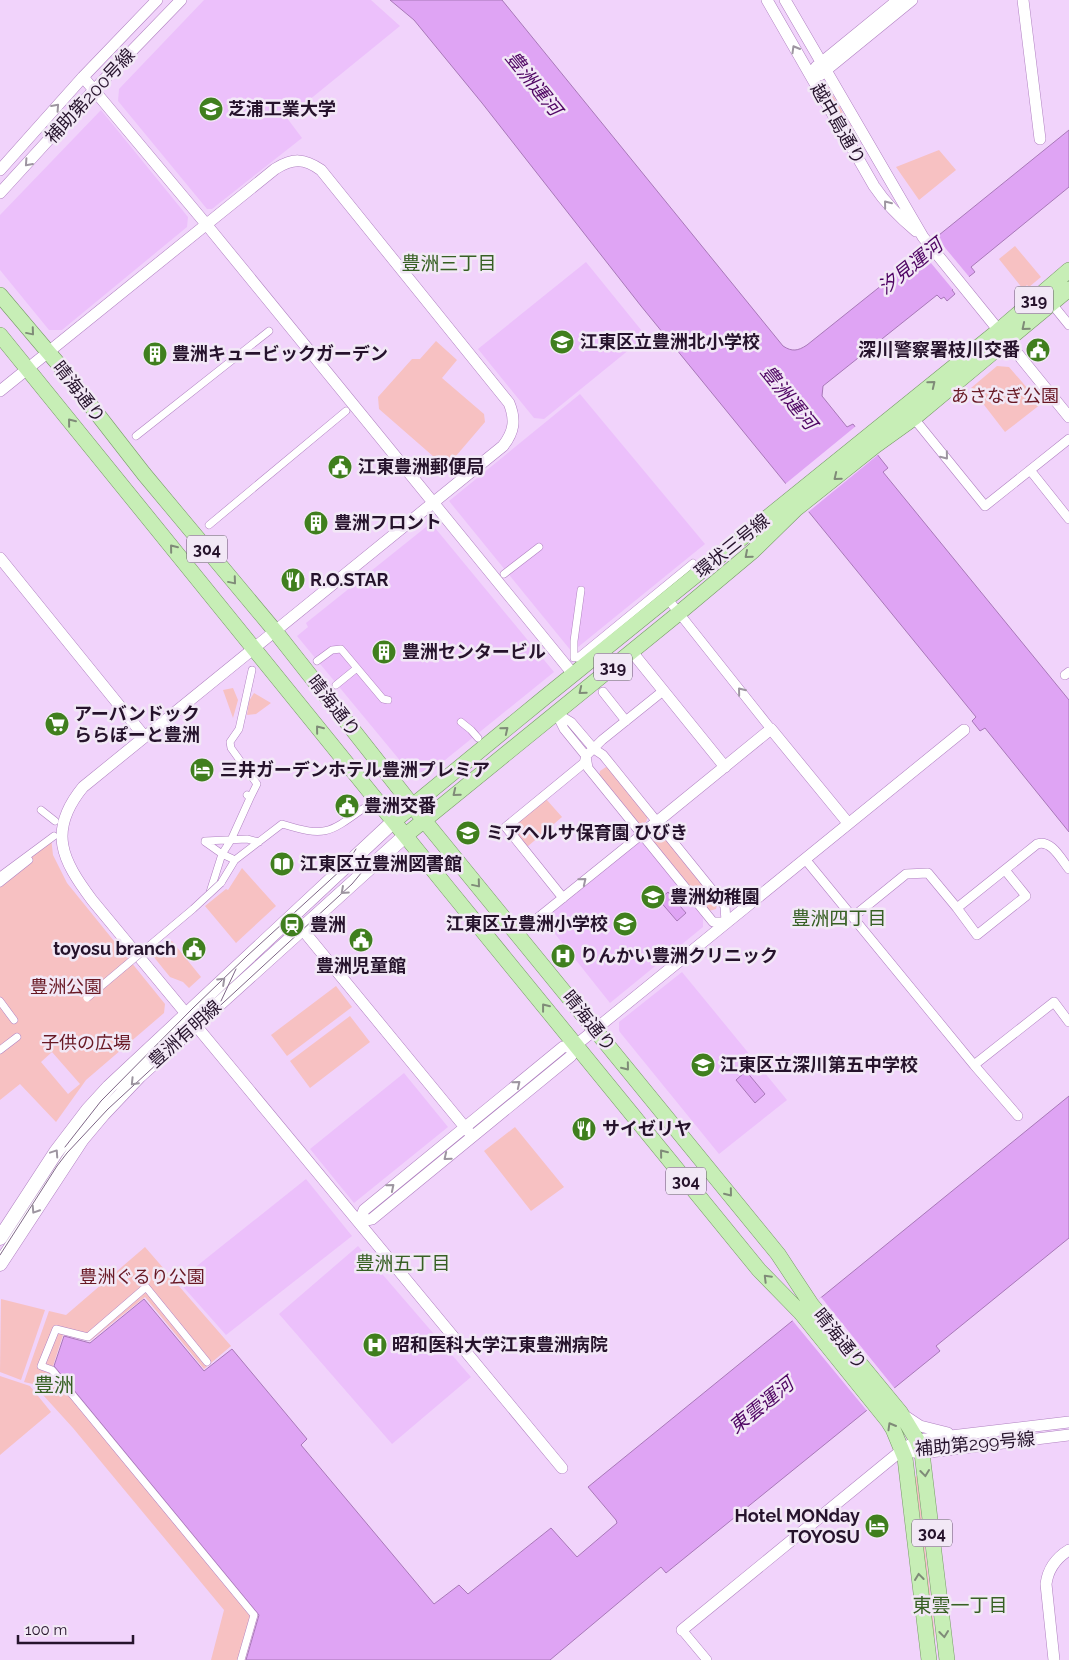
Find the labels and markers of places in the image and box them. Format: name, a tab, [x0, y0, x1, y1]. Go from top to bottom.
school or university icon: 芝浦工業大学	[198, 96, 224, 122]
place label: 芝浦工業大学	[228, 98, 336, 119]
school or university icon: 江東区立豊洲北小学校	[549, 329, 575, 355]
place label: 江東区立豊洲北小学校	[580, 331, 760, 352]
public building icon: 深川警察署枝川交番	[1025, 337, 1051, 363]
place label: 深川警察署枝川交番	[858, 339, 1020, 360]
building icon: 豊洲キュービックガーデン	[142, 341, 168, 367]
place label: 豊洲キュービックガーデン	[172, 343, 388, 364]
public building icon: 江東豊洲郵便局	[327, 454, 353, 480]
place label: 江東豊洲郵便局	[358, 456, 484, 477]
building icon: 豊洲フロント	[303, 510, 329, 536]
place label: 豊洲フロント	[334, 512, 442, 533]
restaurant icon: R.O.STAR	[280, 567, 306, 593]
place label: R.O.STAR	[310, 569, 388, 590]
building icon: 豊洲センタービル	[371, 639, 397, 665]
place label: 豊洲センタービル	[402, 641, 546, 662]
place label: アーバンドック ららぽーと豊洲	[74, 703, 200, 745]
supermarket icon: アーバンドック ららぽーと豊洲	[44, 711, 70, 737]
hotel icon: 三井ガーデンホテル豊洲プレミア	[189, 757, 215, 783]
place label: 三井ガーデンホテル豊洲プレミア	[220, 759, 490, 780]
public building icon: 豊洲交番	[334, 793, 360, 819]
place label: 豊洲交番	[364, 795, 436, 816]
school or university icon: ミアヘルサ保育園 ひびき	[455, 820, 481, 846]
place label: ミアヘルサ保育園 ひびき	[486, 822, 688, 843]
library icon: 江東区立豊洲図書館	[269, 851, 295, 877]
place label: 江東区立豊洲図書館	[300, 853, 462, 874]
school or university icon: 豊洲幼稚園	[640, 884, 666, 910]
place label: 豊洲幼稚園	[670, 886, 760, 907]
school or university icon: 江東区立豊洲小学校	[612, 911, 638, 937]
station icon: 豊洲	[279, 912, 305, 938]
place label: 江東区立豊洲小学校	[446, 913, 608, 934]
place label: 豊洲	[310, 914, 346, 935]
public building icon: 豊洲児童館	[348, 927, 374, 953]
public building icon: toyosu branch	[181, 936, 207, 962]
place label: toyosu branch	[53, 938, 176, 959]
hospital icon: りんかい豊洲クリニック	[550, 943, 576, 969]
place label: りんかい豊洲クリニック	[580, 945, 778, 966]
place label: 豊洲児童館	[316, 955, 406, 976]
school or university icon: 江東区立深川第五中学校	[690, 1052, 716, 1078]
place label: 江東区立深川第五中学校	[720, 1054, 918, 1075]
restaurant icon: サイゼリヤ	[571, 1116, 597, 1142]
place label: サイゼリヤ	[602, 1118, 692, 1139]
hospital icon: 昭和医科大学江東豊洲病院	[362, 1332, 388, 1358]
place label: 昭和医科大学江東豊洲病院	[392, 1334, 608, 1355]
place label: Hotel MONday TOYOSU	[735, 1505, 860, 1547]
hotel icon: Hotel MONday TOYOSU	[864, 1513, 890, 1539]

